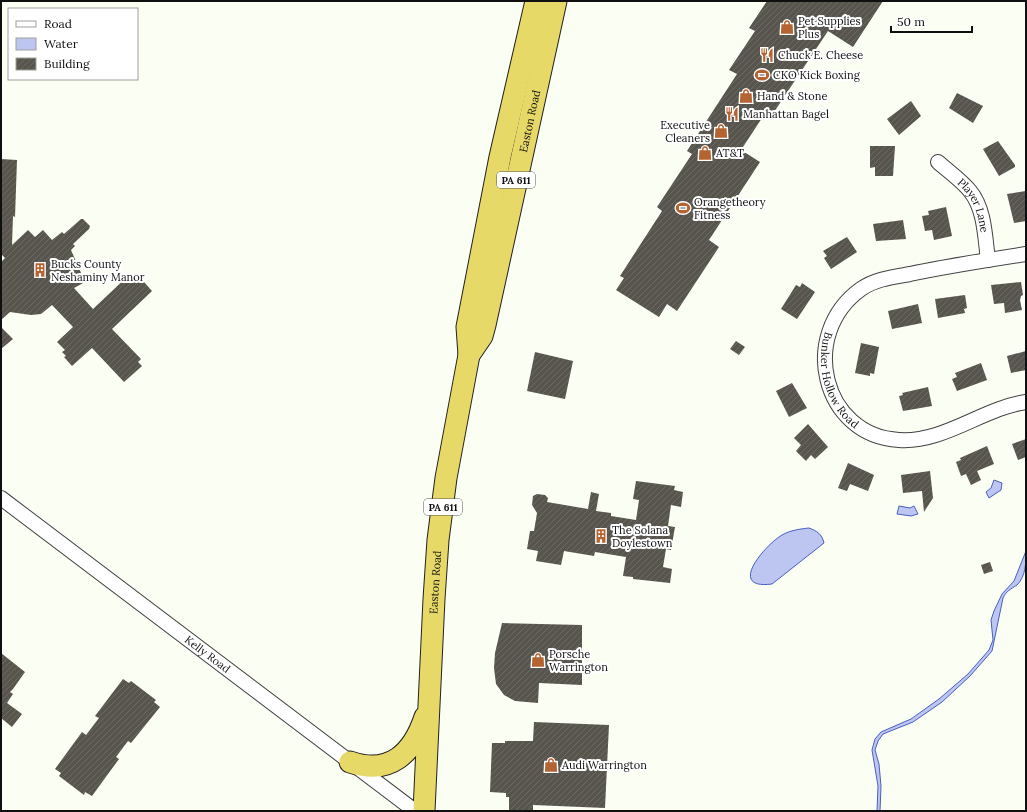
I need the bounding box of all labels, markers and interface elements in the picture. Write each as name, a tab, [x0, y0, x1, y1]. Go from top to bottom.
legend	[8, 8, 138, 80]
scale bar	[891, 8, 972, 34]
place label: Pet Supplies Plus	[798, 14, 861, 41]
text: 50 m	[897, 14, 925, 29]
text: Road	[44, 16, 72, 31]
shop icon: Pet Supplies Plus	[779, 19, 795, 35]
text: Water	[44, 36, 79, 51]
restaurant icon: Chuck E. Cheese	[759, 47, 775, 63]
place label: Chuck E. Cheese	[778, 48, 863, 62]
text: Building	[44, 56, 90, 71]
sports icon: CKO Kick Boxing	[754, 67, 770, 83]
place label: CKO Kick Boxing	[773, 68, 861, 82]
street label: Easton Road	[516, 88, 543, 154]
shop icon: Hand & Stone	[738, 88, 754, 104]
place label: Hand & Stone	[757, 89, 827, 103]
restaurant icon: Manhattan Bagel	[724, 106, 740, 122]
place label: Manhattan Bagel	[743, 107, 829, 121]
place label: Executive Cleaners	[660, 118, 710, 145]
shop icon: Executive Cleaners	[713, 123, 729, 139]
shop icon: AT&T	[697, 145, 713, 161]
place label: AT&T	[715, 146, 744, 160]
road number: PA 611	[497, 172, 535, 188]
street label: Player Lane	[955, 175, 992, 233]
place label: Orangetheory Fitness	[694, 195, 766, 222]
sports icon: Orangetheory Fitness	[675, 200, 691, 216]
place label: Bucks County Neshaminy Manor	[51, 257, 145, 284]
building icon: Bucks County Neshaminy Manor	[32, 262, 48, 278]
street label: Bunker Hollow Road	[818, 330, 862, 431]
road number: PA 611	[424, 499, 462, 515]
place label: The Solana Doylestown	[612, 523, 673, 550]
building icon: The Solana Doylestown	[593, 528, 609, 544]
street label: Easton Road	[426, 550, 444, 614]
street label: Kelly Road	[182, 632, 234, 676]
place label: Porsche Warrington	[549, 647, 608, 674]
shop icon: Porsche Warrington	[530, 652, 546, 668]
shop icon: Audi Warrington	[543, 757, 559, 773]
place label: Audi Warrington	[561, 758, 647, 772]

